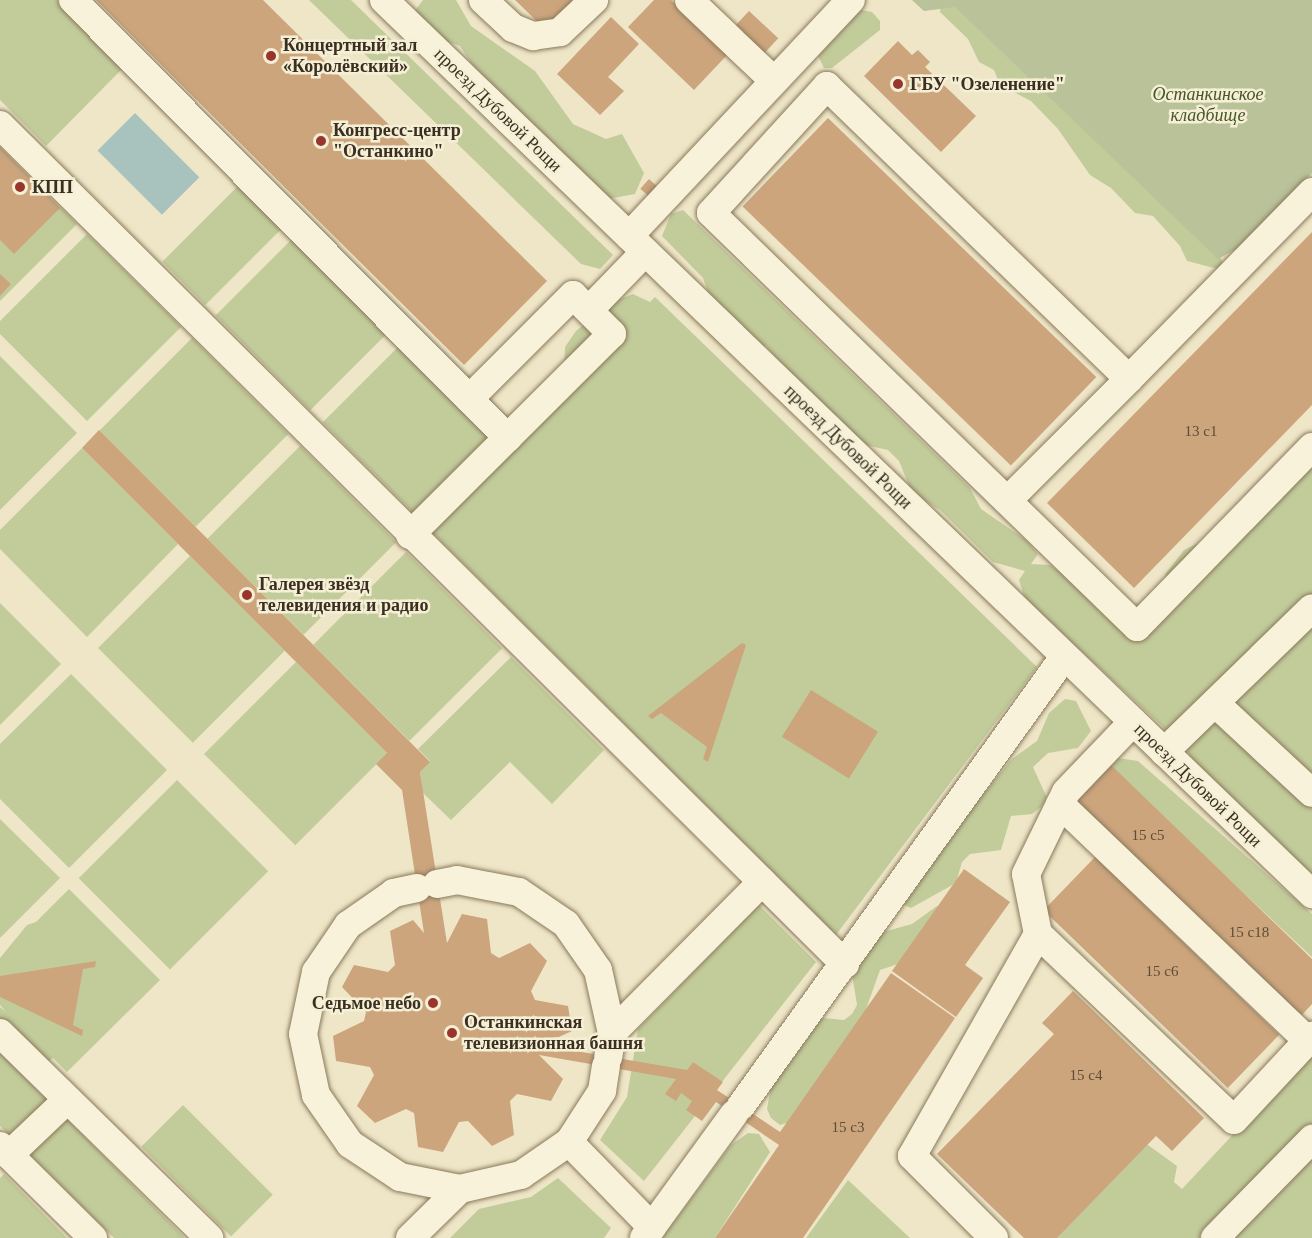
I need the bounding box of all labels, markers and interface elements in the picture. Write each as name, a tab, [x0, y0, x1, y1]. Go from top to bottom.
place label: Концертный зал «Королёвский»	[283, 35, 417, 78]
street label: проезд Дубовой Рощи	[430, 43, 566, 177]
marker: Концертный зал «Королёвский»	[264, 49, 278, 63]
place label: ГБУ "Озеленение"	[910, 73, 1065, 95]
marker: ГБУ "Озеленение"	[891, 77, 905, 91]
park label: Останкинское кладбище	[1152, 84, 1264, 127]
place label: Конгресс-центр "Останкино"	[333, 120, 461, 162]
marker: Конгресс-центр "Останкино"	[314, 134, 328, 148]
place label: КПП	[32, 176, 73, 198]
marker: КПП	[13, 180, 27, 194]
street label: проезд Дубовой Рощи	[780, 380, 916, 514]
house number: 13 с1	[1185, 423, 1217, 441]
place label: Галерея звёзд телевидения и радио	[259, 574, 428, 616]
marker: Галерея звёзд телевидения и радио	[240, 588, 254, 602]
street label: проезд Дубовой Рощи	[1130, 718, 1266, 852]
house number: 15 с5	[1132, 827, 1164, 845]
house number: 15 с18	[1229, 924, 1269, 942]
house number: 15 с6	[1146, 963, 1178, 981]
place label: Седьмое небо	[312, 992, 421, 1014]
marker: Седьмое небо	[426, 996, 440, 1010]
place label: Останкинская телевизионная башня	[464, 1012, 643, 1054]
marker: Останкинская телевизионная башня	[445, 1026, 459, 1040]
house number: 15 с4	[1070, 1067, 1102, 1085]
house number: 15 с3	[832, 1119, 864, 1137]

